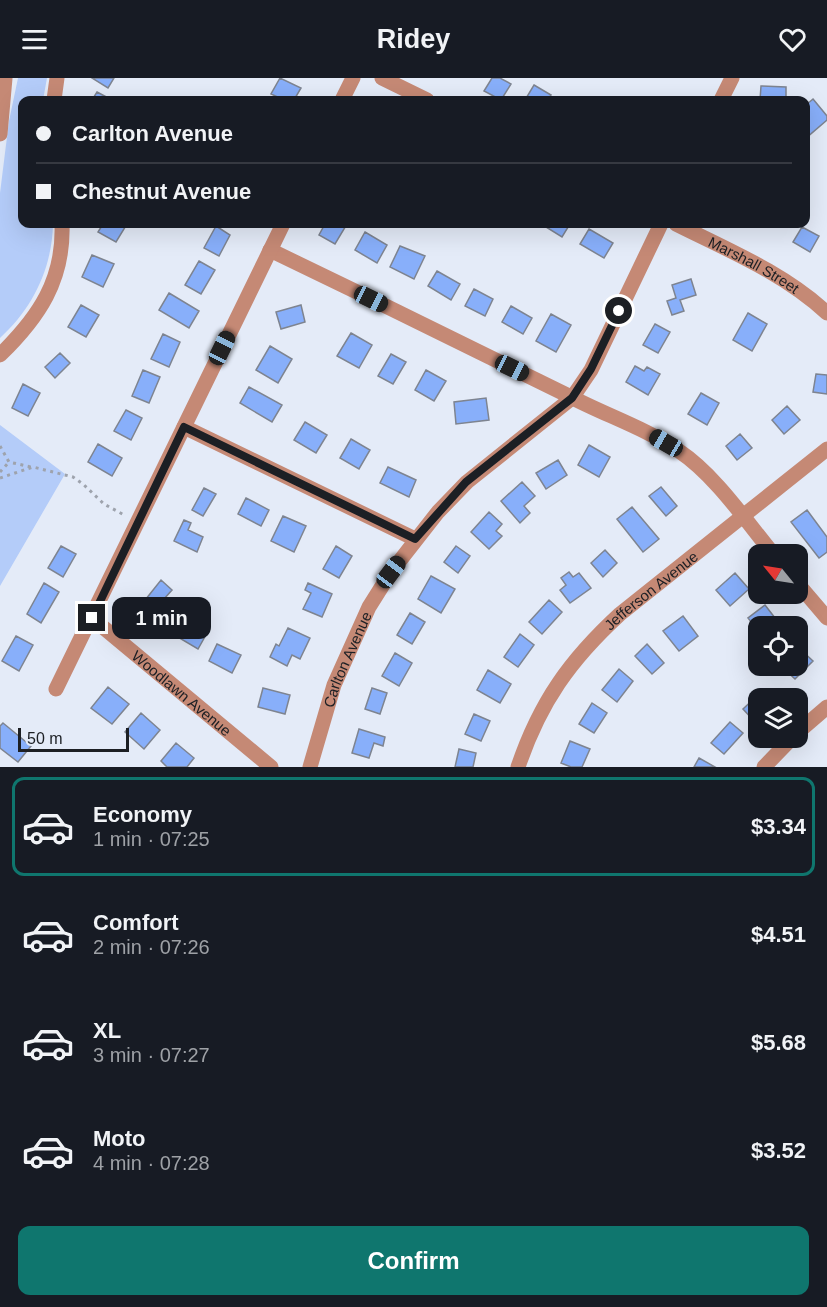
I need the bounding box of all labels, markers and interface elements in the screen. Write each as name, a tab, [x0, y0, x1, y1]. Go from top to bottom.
icon: menu	[18, 23, 51, 56]
icon: heart	[776, 23, 809, 56]
text: Ridey	[377, 24, 450, 54]
text: Carlton Avenue	[72, 121, 233, 146]
text: Chestnut Avenue	[72, 179, 251, 204]
street label: Marshall Street	[706, 233, 803, 297]
car	[351, 283, 391, 315]
route start	[605, 297, 632, 324]
car	[206, 328, 238, 368]
car	[492, 352, 532, 384]
car	[646, 426, 686, 460]
north arrow	[748, 544, 808, 604]
map controls	[748, 544, 808, 748]
street label: Jefferson Avenue	[600, 547, 701, 633]
car	[373, 552, 409, 592]
callout: 1 min	[113, 597, 212, 639]
route end	[78, 604, 105, 631]
text: 1 min	[135, 607, 188, 629]
street label: Carlton Avenue	[319, 609, 374, 709]
button: locate	[748, 616, 808, 676]
street label: Woodlawn Avenue	[129, 647, 235, 739]
button: layers	[748, 688, 808, 748]
scale bar	[18, 725, 129, 752]
text: 50 m	[27, 730, 63, 747]
icon: car	[21, 800, 75, 854]
text: Economy	[93, 802, 192, 827]
text: $3.34	[751, 814, 806, 839]
text: 1 min · 07:25	[93, 828, 210, 850]
icon: car	[21, 908, 75, 962]
text: Comfort	[93, 910, 179, 935]
text: $4.51	[751, 922, 806, 947]
text: 2 min · 07:26	[93, 936, 210, 958]
icon: car	[21, 1016, 75, 1070]
text: XL	[93, 1018, 121, 1043]
text: $5.68	[751, 1030, 806, 1055]
text: 3 min · 07:27	[93, 1044, 210, 1066]
icon: car	[21, 1124, 75, 1178]
text: Moto	[93, 1126, 146, 1151]
text: $3.52	[751, 1138, 806, 1163]
text: 4 min · 07:28	[93, 1152, 210, 1174]
button: Confirm	[18, 1226, 809, 1295]

